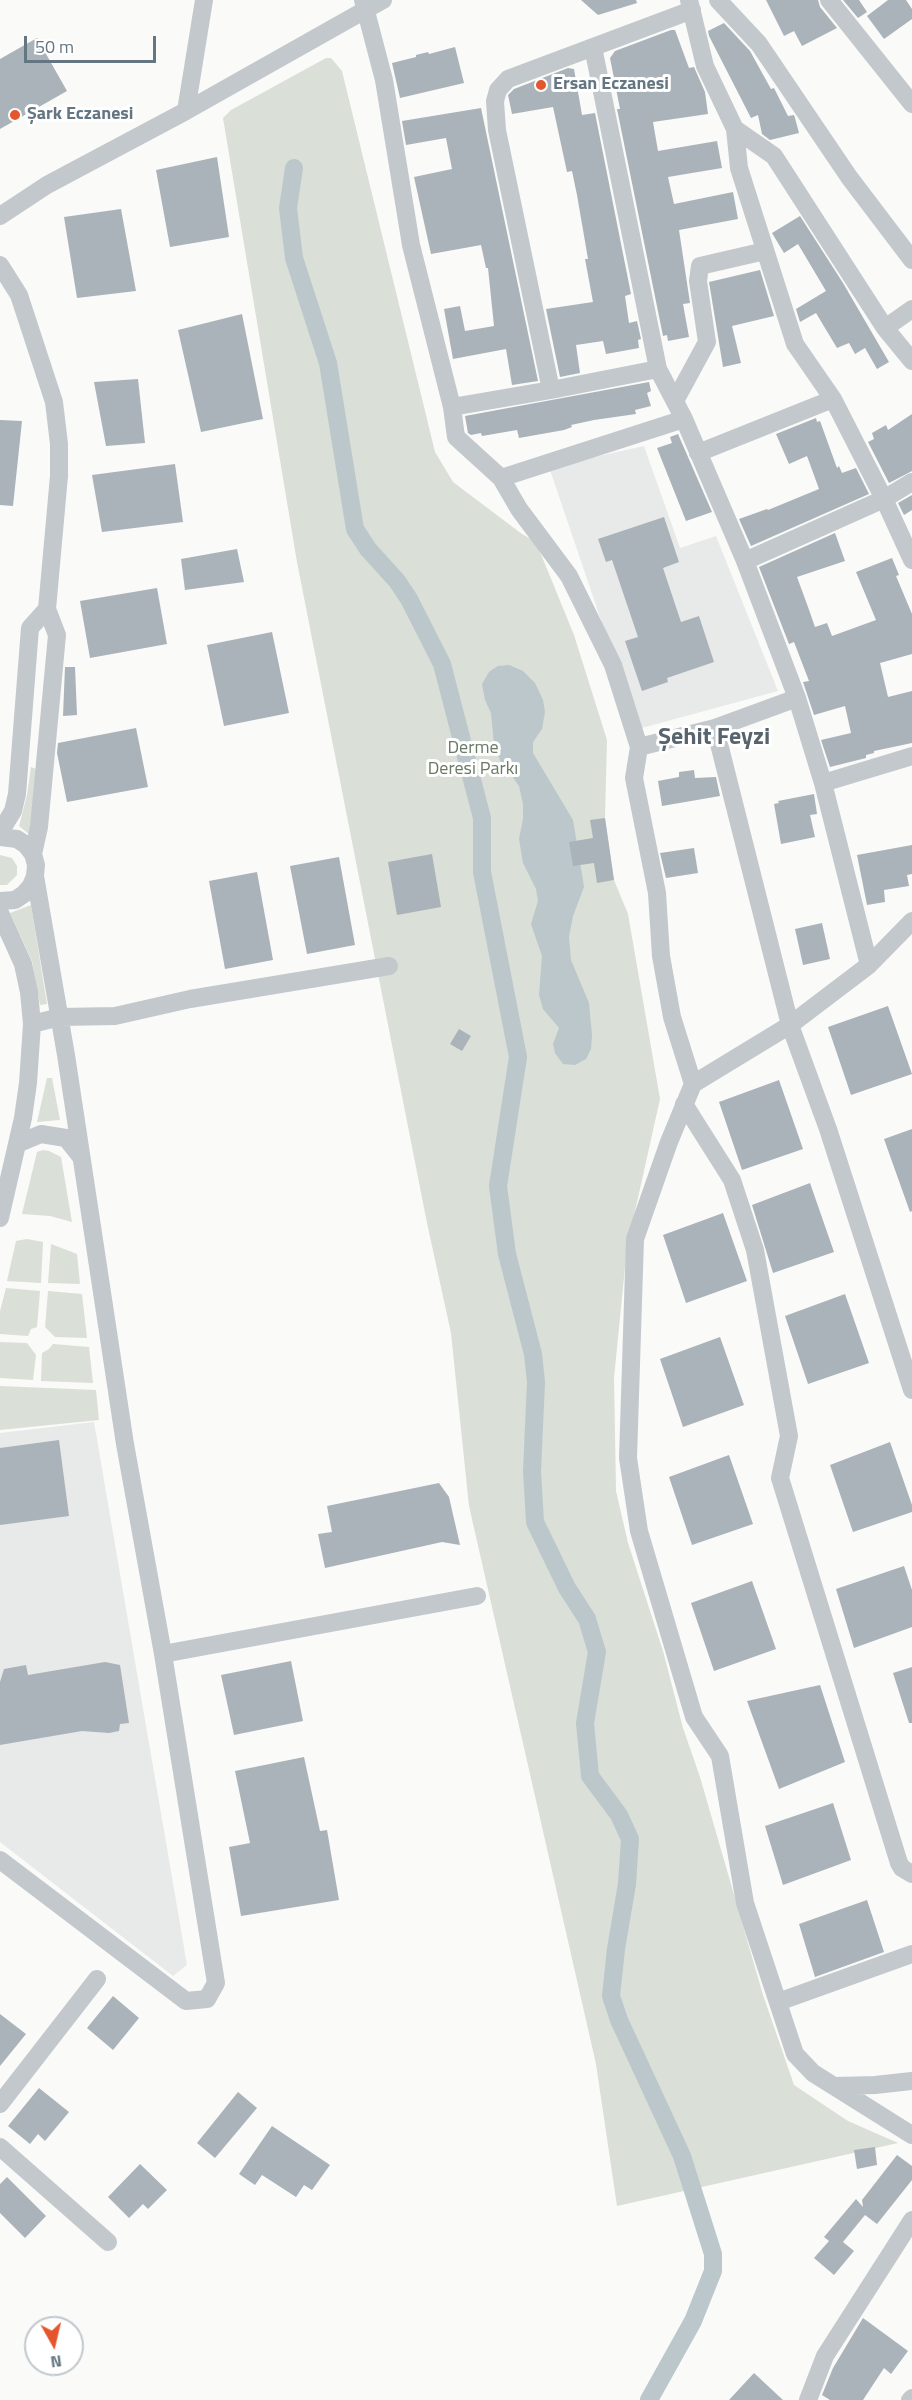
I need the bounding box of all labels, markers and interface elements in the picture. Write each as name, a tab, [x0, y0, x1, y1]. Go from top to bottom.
scale bar	[27, 24, 159, 62]
text: 50 m	[35, 33, 74, 60]
place label: Ersan Eczanesi	[553, 74, 669, 96]
marker: Ersan Eczanesi	[534, 78, 548, 92]
place label: Şark Eczanesi	[27, 104, 133, 126]
marker: Şark Eczanesi	[8, 108, 22, 122]
district label: Şehit Feyzi	[658, 724, 770, 752]
park label: Derme Deresi Parkı	[428, 738, 518, 780]
north arrow	[24, 2316, 84, 2376]
text: N	[49, 2349, 63, 2374]

